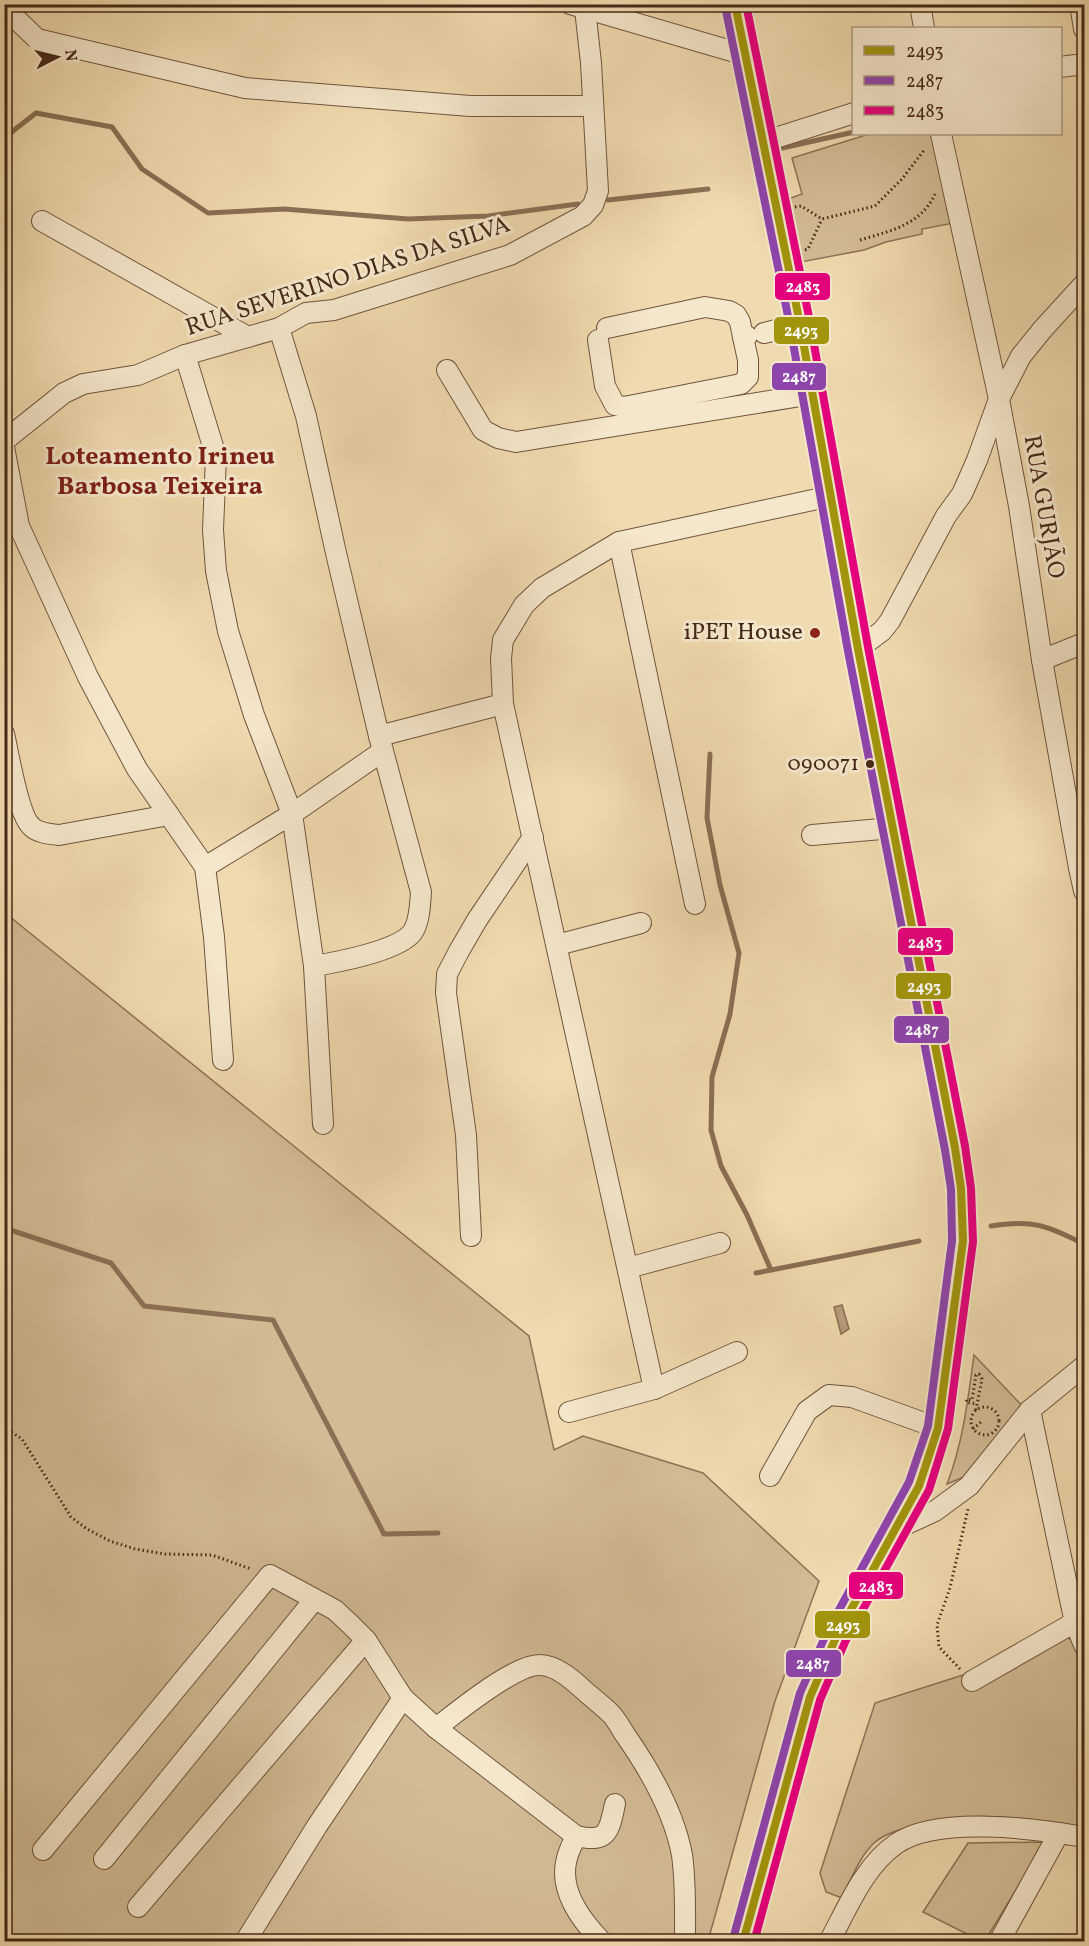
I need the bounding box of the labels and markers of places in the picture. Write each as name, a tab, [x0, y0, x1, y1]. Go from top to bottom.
place label: iPET House	[684, 616, 803, 650]
marker: iPET House	[808, 626, 822, 640]
place label: 090071	[788, 749, 859, 780]
marker: 090071	[864, 758, 876, 770]

